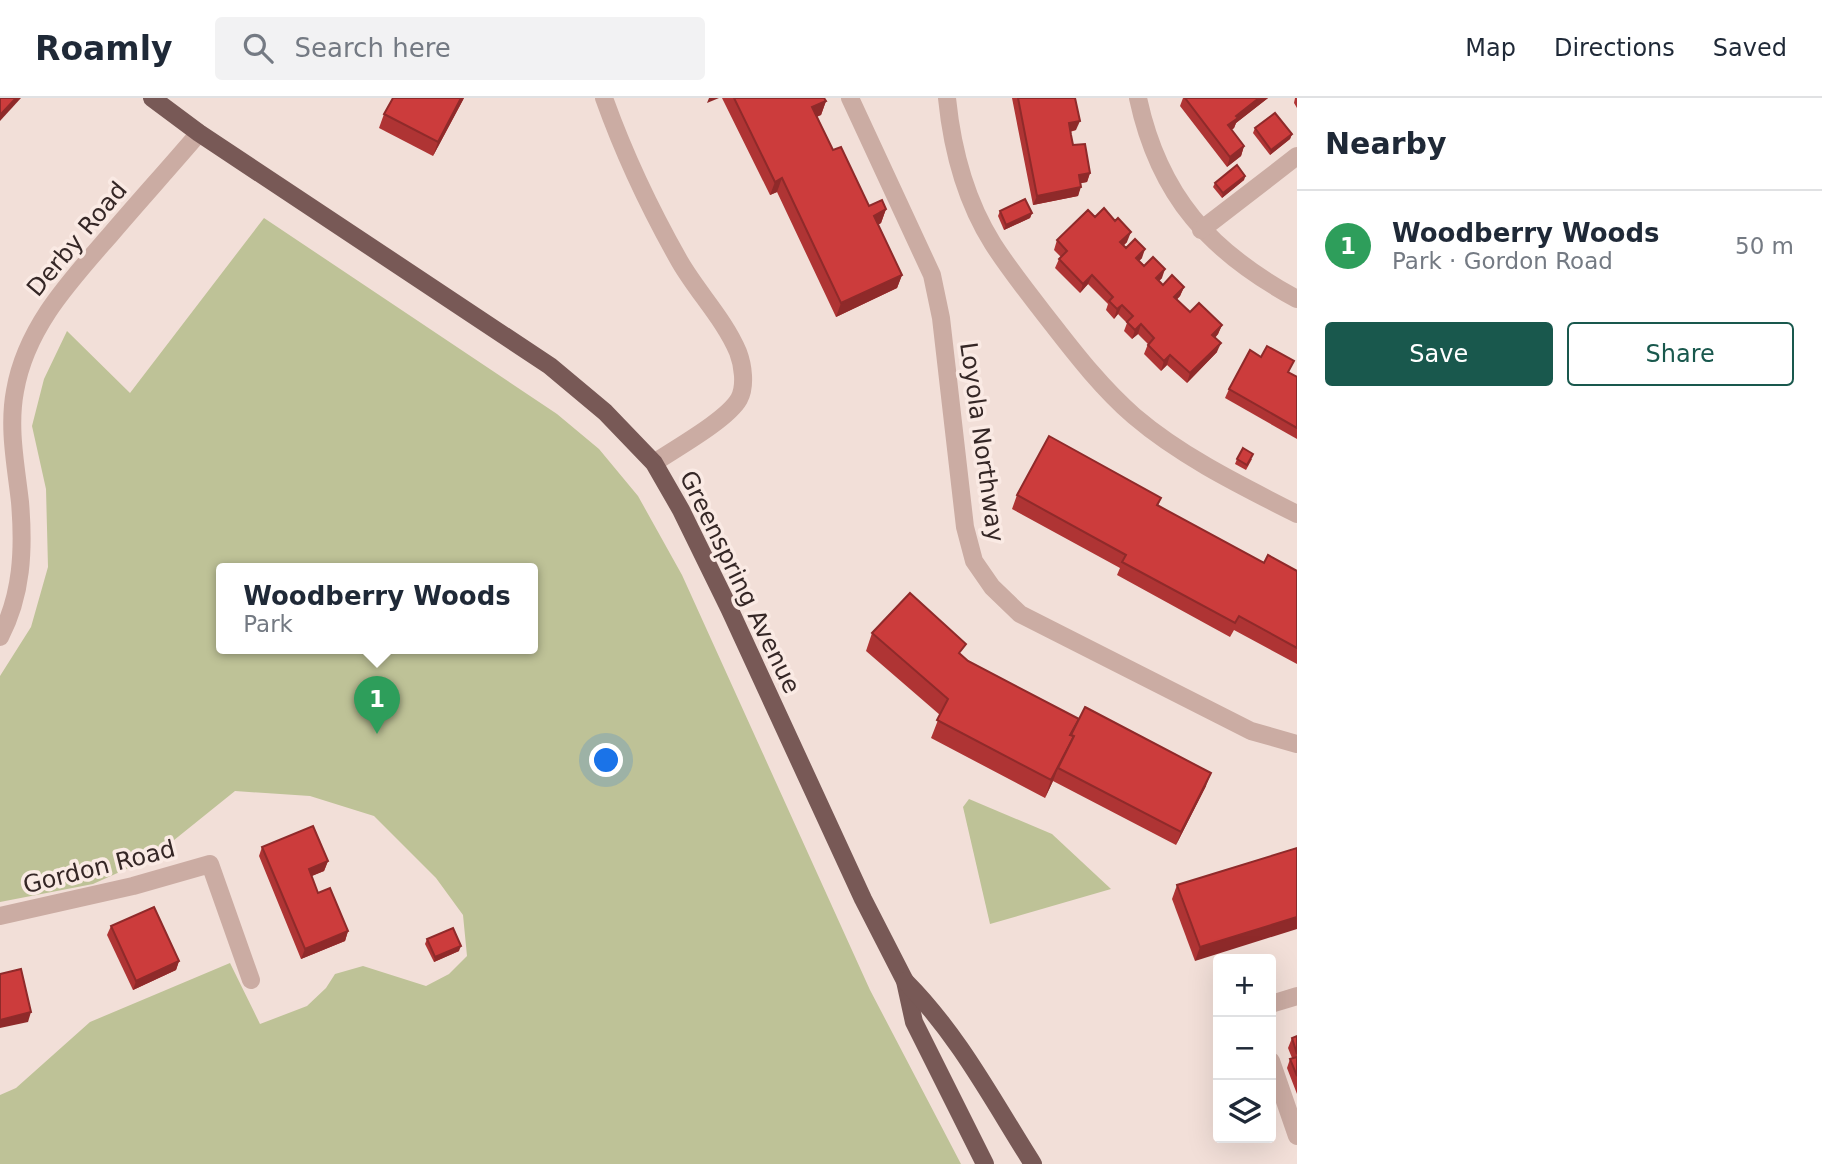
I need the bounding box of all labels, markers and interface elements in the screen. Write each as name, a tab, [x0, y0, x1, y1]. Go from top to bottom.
search box	[215, 17, 705, 80]
text: Roamly	[35, 29, 173, 68]
icon: search	[239, 29, 277, 67]
text: Search here	[295, 33, 451, 63]
text: Map	[1465, 34, 1516, 62]
text: Directions	[1554, 34, 1675, 62]
text: Saved	[1713, 34, 1787, 62]
text: Nearby	[1325, 126, 1447, 161]
street label: Derby Road	[21, 176, 133, 302]
text: Woodberry Woods	[1392, 218, 1660, 248]
text: 1	[1340, 233, 1356, 259]
text: 50 m	[1735, 233, 1794, 259]
text: Park · Gordon Road	[1392, 248, 1613, 274]
button: Save	[1325, 322, 1553, 386]
button: Share	[1567, 322, 1794, 386]
street label: Loyola Northway	[954, 340, 1010, 544]
street label: Greenspring Avenue	[674, 466, 806, 698]
popup	[216, 563, 538, 654]
text: Woodberry Woods	[243, 581, 511, 611]
text: Park	[243, 611, 293, 637]
pin: 1	[354, 676, 400, 734]
your location	[589, 743, 623, 777]
street label: Gordon Road	[20, 835, 178, 899]
map controls	[1213, 954, 1276, 1143]
button: +	[1213, 954, 1276, 1017]
button: −	[1213, 1017, 1276, 1080]
button: layers	[1213, 1080, 1276, 1143]

